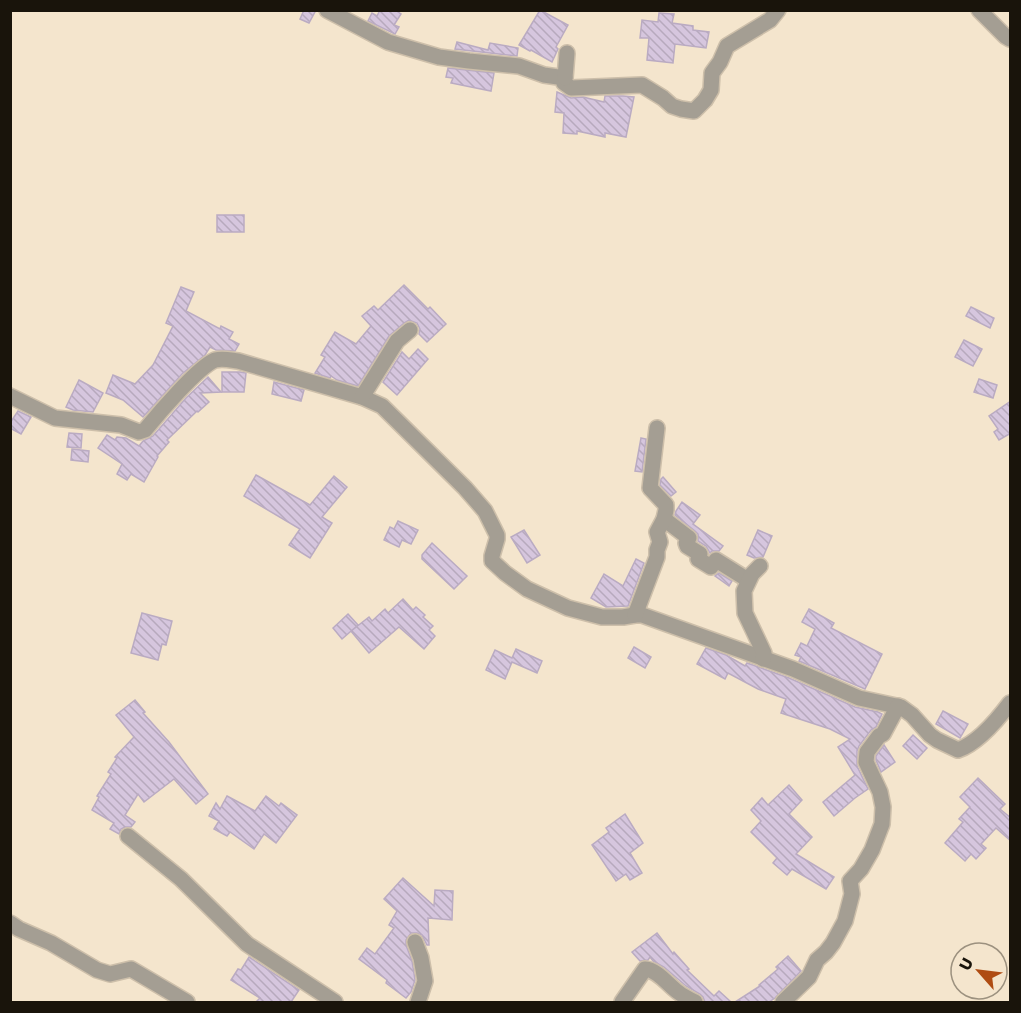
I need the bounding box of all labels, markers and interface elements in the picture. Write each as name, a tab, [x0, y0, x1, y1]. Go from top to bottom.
north arrow	[949, 941, 1009, 1001]
text: U	[953, 954, 979, 975]

